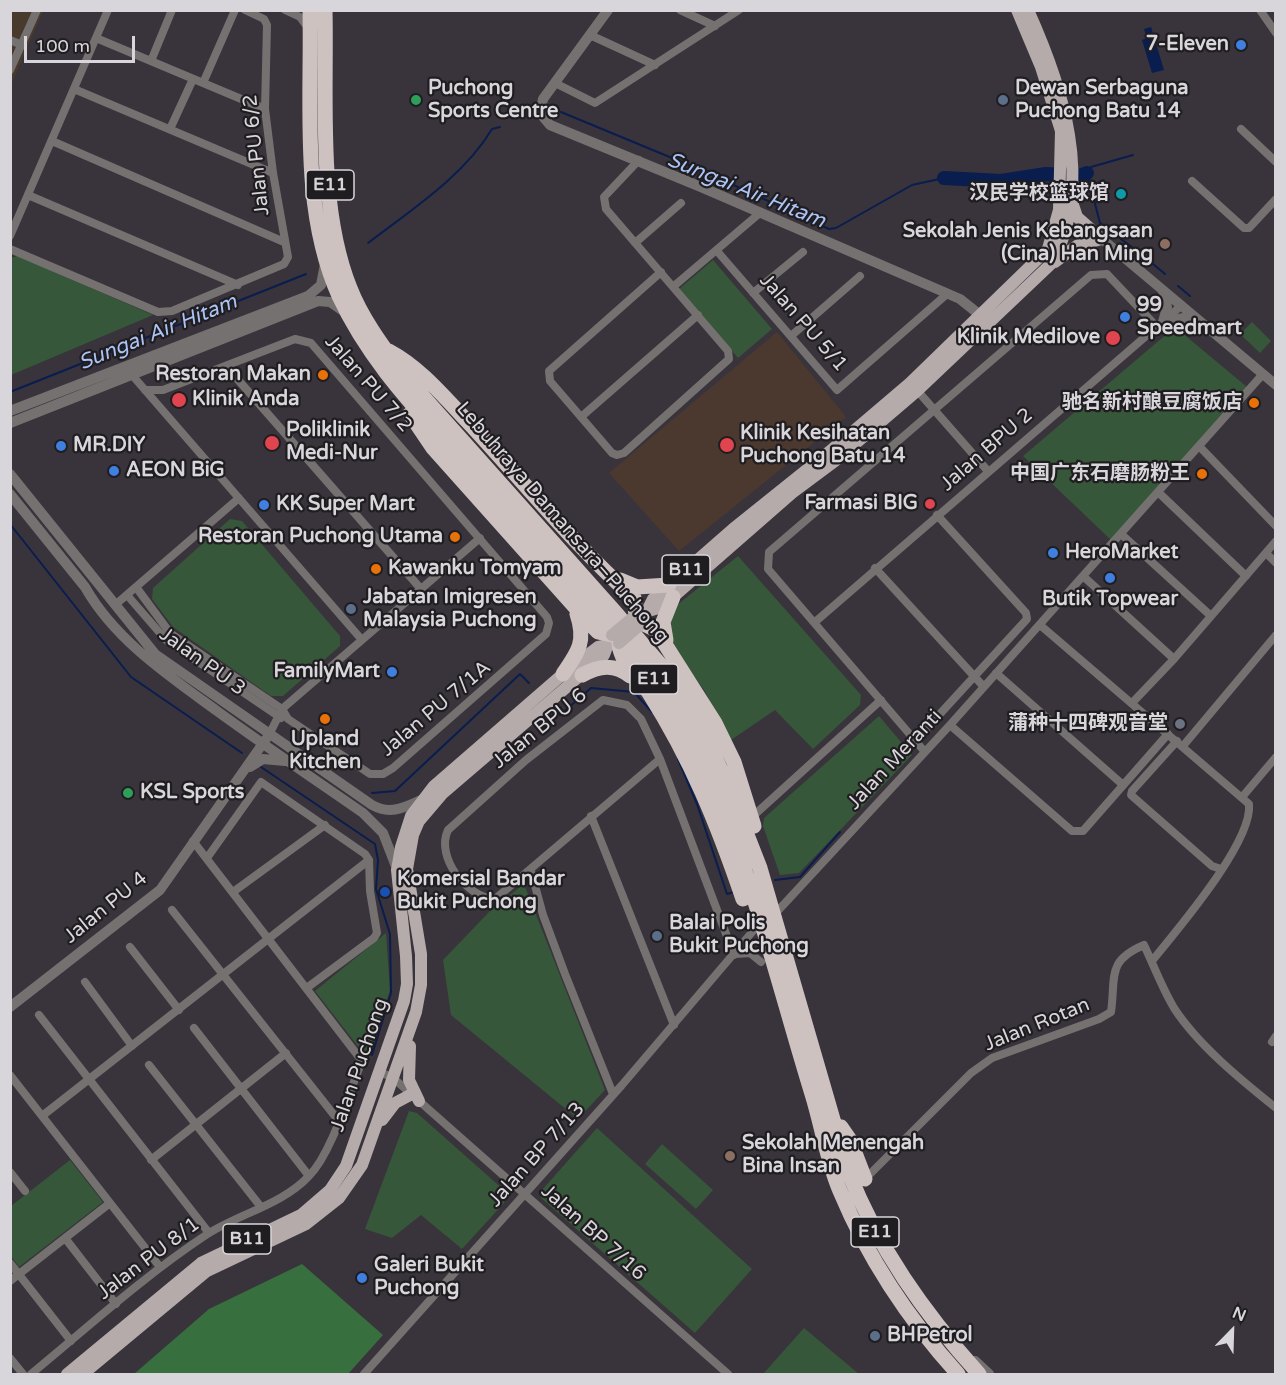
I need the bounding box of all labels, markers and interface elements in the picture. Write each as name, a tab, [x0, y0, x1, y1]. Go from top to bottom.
scale bar	[27, 24, 138, 62]
place label: 7-Eleven	[1146, 33, 1229, 57]
text: 100 m	[35, 35, 90, 57]
marker: 7-Eleven	[1234, 38, 1248, 52]
place label: Puchong Sports Centre	[428, 77, 558, 124]
place label: Dewan Serbaguna Puchong Batu 14	[1015, 77, 1189, 124]
street label: Jalan PU 6/2	[239, 93, 275, 217]
marker: Puchong Sports Centre	[409, 93, 423, 107]
marker: Dewan Serbaguna Puchong Batu 14	[996, 93, 1010, 107]
water label: Sungai Air Hitam	[663, 148, 829, 234]
road number: E11	[306, 170, 354, 200]
place label: 汉民学校篮球馆	[969, 182, 1109, 206]
marker: 汉民学校篮球馆	[1114, 187, 1128, 201]
place label: Sekolah Jenis Kebangsaan (Cina) Han Ming	[903, 220, 1153, 267]
marker: Sekolah Jenis Kebangsaan (Cina) Han Ming	[1158, 237, 1172, 251]
street label: Jalan PU 5/1	[754, 269, 852, 377]
water label: Sungai Air Hitam	[75, 290, 241, 376]
place label: 99 Speedmart	[1137, 294, 1242, 341]
marker: 99 Speedmart	[1118, 310, 1132, 324]
place label: Klinik Medilove	[957, 326, 1100, 350]
marker: Klinik Medilove	[1104, 329, 1122, 347]
street label: Jalan PU 7/2	[319, 330, 417, 438]
place label: Restoran Makan	[155, 363, 311, 387]
marker: Restoran Makan	[316, 368, 330, 382]
place label: Klinik Anda	[192, 388, 299, 412]
marker: Klinik Anda	[170, 391, 188, 409]
place label: 驰名新村酿豆腐饭店	[1062, 391, 1242, 415]
marker: 驰名新村酿豆腐饭店	[1247, 396, 1261, 410]
street label: Lebuhraya Damansara–Puchong	[451, 397, 673, 649]
street label: Jalan BPU 2	[936, 403, 1038, 497]
place label: Poliklinik Medi-Nur	[286, 419, 378, 466]
place label: Klinik Kesihatan Puchong Batu 14	[740, 422, 905, 469]
place label: MR.DIY	[73, 434, 145, 458]
marker: Poliklinik Medi-Nur	[263, 434, 281, 452]
marker: Klinik Kesihatan Puchong Batu 14	[718, 436, 736, 454]
marker: MR.DIY	[54, 439, 68, 453]
place label: AEON BiG	[126, 459, 225, 483]
place label: 中国广东石磨肠粉王	[1010, 462, 1190, 486]
marker: AEON BiG	[107, 464, 121, 478]
marker: 中国广东石磨肠粉王	[1195, 467, 1209, 481]
place label: Farmasi BIG	[804, 492, 918, 516]
place label: KK Super Mart	[276, 493, 415, 517]
marker: Farmasi BIG	[923, 497, 937, 511]
marker: KK Super Mart	[257, 498, 271, 512]
place label: Restoran Puchong Utama	[198, 525, 443, 549]
marker: Restoran Puchong Utama	[448, 530, 462, 544]
place label: HeroMarket	[1065, 541, 1178, 565]
marker: HeroMarket	[1046, 546, 1060, 560]
road number: B11	[662, 555, 710, 585]
place label: Kawanku Tomyam	[388, 557, 561, 581]
marker: Kawanku Tomyam	[369, 562, 383, 576]
marker: Butik Topwear	[1103, 571, 1117, 585]
place label: Jabatan Imigresen Malaysia Puchong	[363, 586, 537, 633]
place label: Butik Topwear	[1042, 588, 1178, 612]
marker: Jabatan Imigresen Malaysia Puchong	[344, 602, 358, 616]
street label: Jalan PU 3	[154, 623, 250, 701]
street label: Jalan PU 7/1A	[376, 656, 496, 762]
place label: FamilyMart	[273, 660, 380, 684]
road number: E11	[630, 664, 678, 694]
marker: FamilyMart	[385, 665, 399, 679]
street label: Jalan BPU 6	[488, 684, 592, 774]
street label: Jalan Meranti	[843, 705, 947, 815]
marker: Upland Kitchen	[318, 712, 332, 726]
place label: 蒲种十四碑观音堂	[1008, 712, 1168, 736]
marker: 蒲种十四碑观音堂	[1173, 717, 1187, 731]
place label: Upland Kitchen	[289, 728, 361, 775]
place label: KSL Sports	[140, 781, 244, 805]
marker: KSL Sports	[121, 786, 135, 800]
street label: Jalan PU 4	[59, 867, 153, 949]
place label: Komersial Bandar Bukit Puchong	[397, 868, 565, 915]
marker: Komersial Bandar Bukit Puchong	[378, 885, 392, 899]
place label: Balai Polis Bukit Puchong	[669, 912, 809, 959]
marker: Balai Polis Bukit Puchong	[650, 929, 664, 943]
street label: Jalan Rotan	[981, 993, 1093, 1057]
street label: Jalan Puchong	[326, 995, 394, 1135]
street label: Jalan BP 7/13	[484, 1098, 590, 1212]
place label: Sekolah Menengah Bina Insan	[742, 1132, 924, 1179]
marker: Sekolah Menengah Bina Insan	[723, 1149, 737, 1163]
street label: Jalan BP 7/16	[536, 1180, 650, 1286]
street label: Jalan PU 8/1	[93, 1213, 205, 1305]
road number: E11	[851, 1217, 899, 1247]
road number: B11	[223, 1224, 271, 1254]
place label: Galeri Bukit Puchong	[374, 1254, 484, 1301]
marker: Galeri Bukit Puchong	[355, 1271, 369, 1285]
north arrow	[1202, 1301, 1262, 1361]
text: N	[1229, 1303, 1249, 1326]
place label: BHPetrol	[887, 1324, 973, 1348]
marker: BHPetrol	[868, 1329, 882, 1343]

